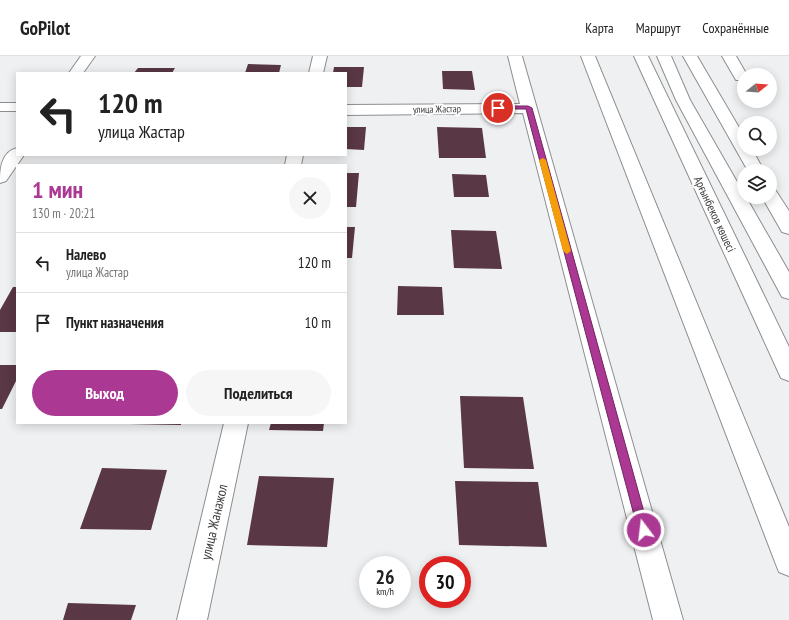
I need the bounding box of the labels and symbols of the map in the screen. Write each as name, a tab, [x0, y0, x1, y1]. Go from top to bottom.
north arrow	[737, 68, 777, 108]
pin	[481, 91, 515, 125]
street label: улица Жастар	[413, 102, 461, 116]
street label: Арғынбеков көшесі	[691, 174, 739, 254]
street label: улица Жанажол	[197, 482, 231, 562]
position arrow	[623, 509, 665, 551]
speed limit sign: 30	[419, 556, 471, 608]

